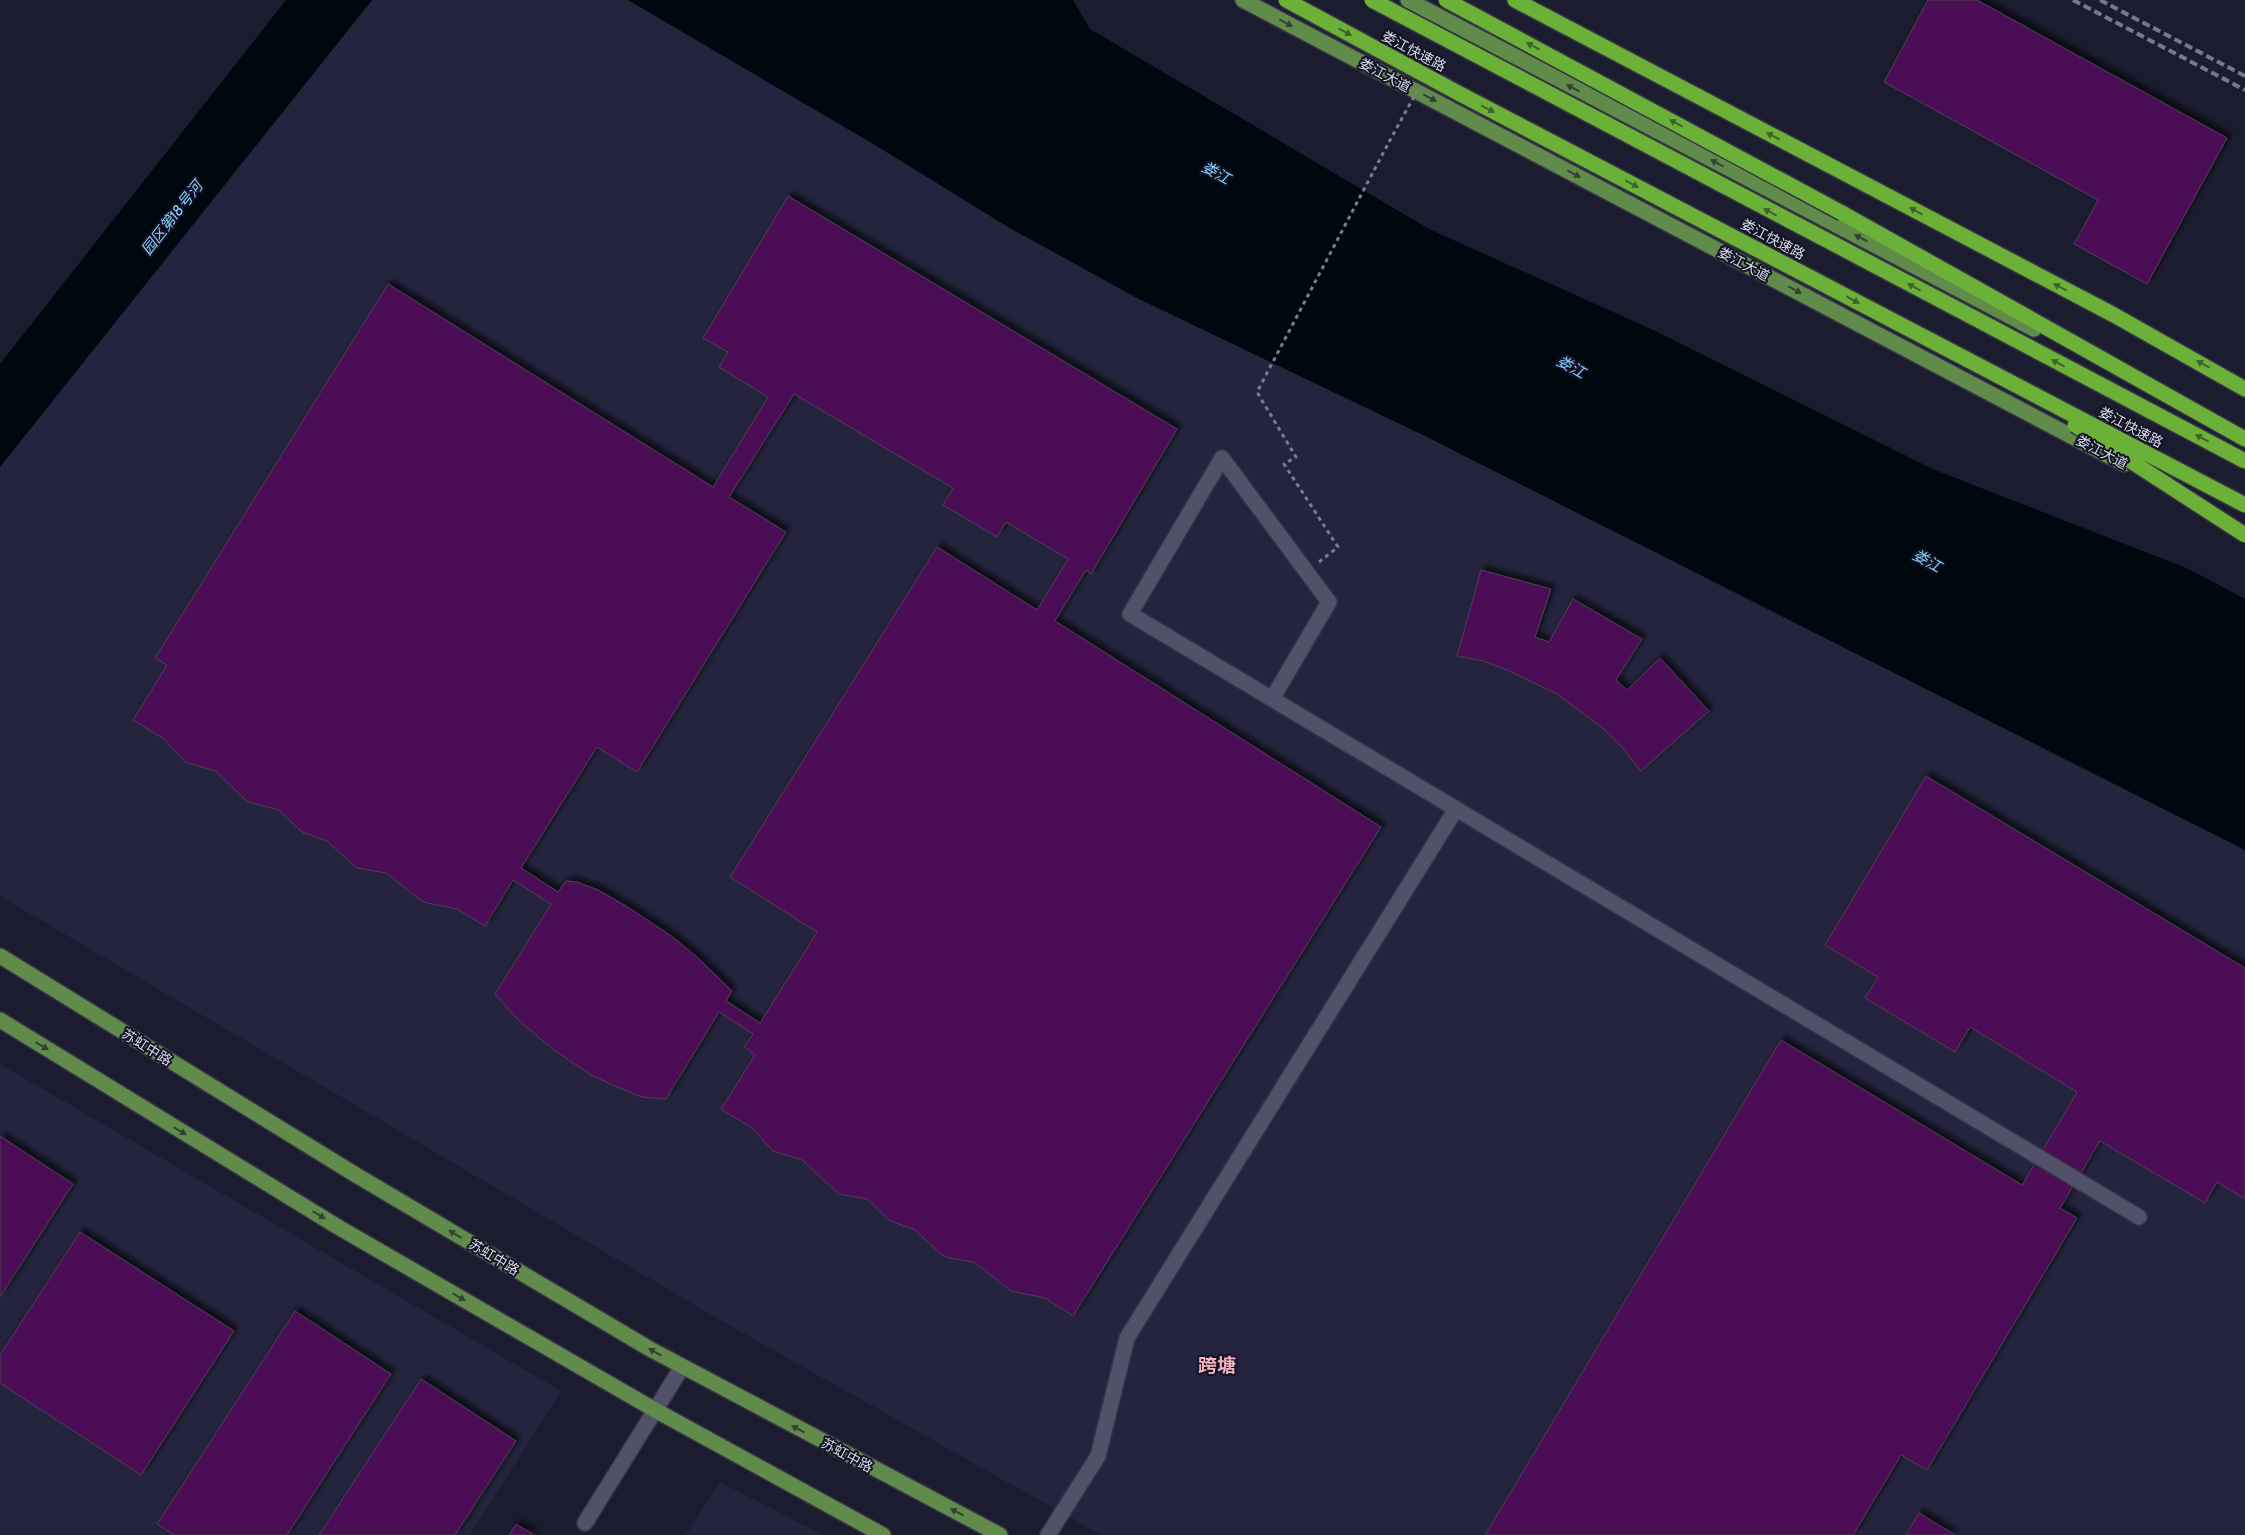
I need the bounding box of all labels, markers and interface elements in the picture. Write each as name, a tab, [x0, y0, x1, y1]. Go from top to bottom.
one-way arrow	[1279, 19, 1293, 27]
one-way arrow	[1338, 27, 1351, 36]
street label: 娄江快速路	[1379, 27, 1449, 75]
one-way arrow	[1526, 41, 1540, 50]
street label: 娄江大道	[1356, 54, 1414, 96]
one-way arrow	[1566, 84, 1580, 92]
one-way arrow	[1422, 94, 1437, 102]
one-way arrow	[1480, 105, 1495, 113]
one-way arrow	[1669, 119, 1683, 127]
one-way arrow	[1765, 132, 1780, 140]
water label: 娄江	[1199, 158, 1235, 189]
one-way arrow	[1710, 159, 1724, 167]
one-way arrow	[1566, 170, 1581, 178]
water label: 园区第18号河	[138, 175, 208, 258]
one-way arrow	[1624, 180, 1639, 188]
one-way arrow	[1909, 207, 1924, 215]
one-way arrow	[1763, 208, 1778, 216]
street label: 娄江快速路	[1738, 215, 1808, 263]
one-way arrow	[1854, 234, 1868, 242]
street label: 娄江大道	[1715, 243, 1773, 285]
one-way arrow	[1907, 283, 1921, 292]
one-way arrow	[2053, 283, 2068, 291]
one-way arrow	[1788, 286, 1802, 294]
one-way arrow	[1846, 296, 1860, 304]
water label: 娄江	[1554, 352, 1590, 383]
one-way arrow	[2051, 359, 2065, 367]
one-way arrow	[2196, 360, 2210, 369]
street label: 娄江快速路	[2096, 403, 2166, 451]
street label: 娄江大道	[2073, 431, 2131, 473]
one-way arrow	[2195, 434, 2209, 443]
water label: 娄江	[1910, 546, 1946, 577]
street label: 苏虹中路	[118, 1025, 176, 1069]
one-way arrow	[35, 1041, 48, 1050]
one-way arrow	[174, 1126, 187, 1135]
one-way arrow	[312, 1211, 325, 1220]
one-way arrow	[448, 1229, 461, 1238]
street label: 苏虹中路	[465, 1235, 523, 1279]
one-way arrow	[452, 1293, 467, 1301]
one-way arrow	[647, 1348, 662, 1356]
district label: 跨塘	[1198, 1354, 1236, 1377]
one-way arrow	[791, 1425, 805, 1433]
street label: 苏虹中路	[818, 1434, 876, 1476]
one-way arrow	[950, 1508, 965, 1516]

